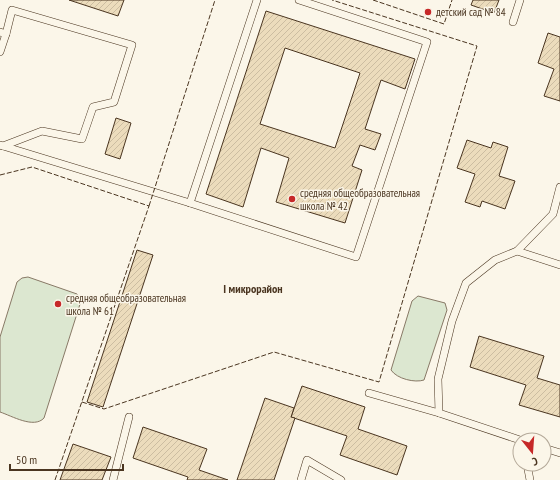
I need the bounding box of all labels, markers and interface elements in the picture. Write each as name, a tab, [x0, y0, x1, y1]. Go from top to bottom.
place label: детский сад № 84	[436, 5, 506, 19]
marker: детский сад № 84	[423, 7, 433, 17]
place label: средняя общеобразовательная школа № 42	[300, 186, 420, 213]
marker: средняя общеобразовательная школа № 42	[287, 194, 297, 204]
district label: I микрорайон	[223, 281, 283, 296]
place label: средняя общеобразовательная школа № 61	[66, 291, 186, 318]
marker: средняя общеобразовательная школа № 61	[53, 299, 63, 309]
north arrow	[512, 432, 552, 472]
scale bar	[10, 446, 123, 472]
text: 50 m	[16, 452, 37, 467]
text: С	[530, 454, 539, 469]

